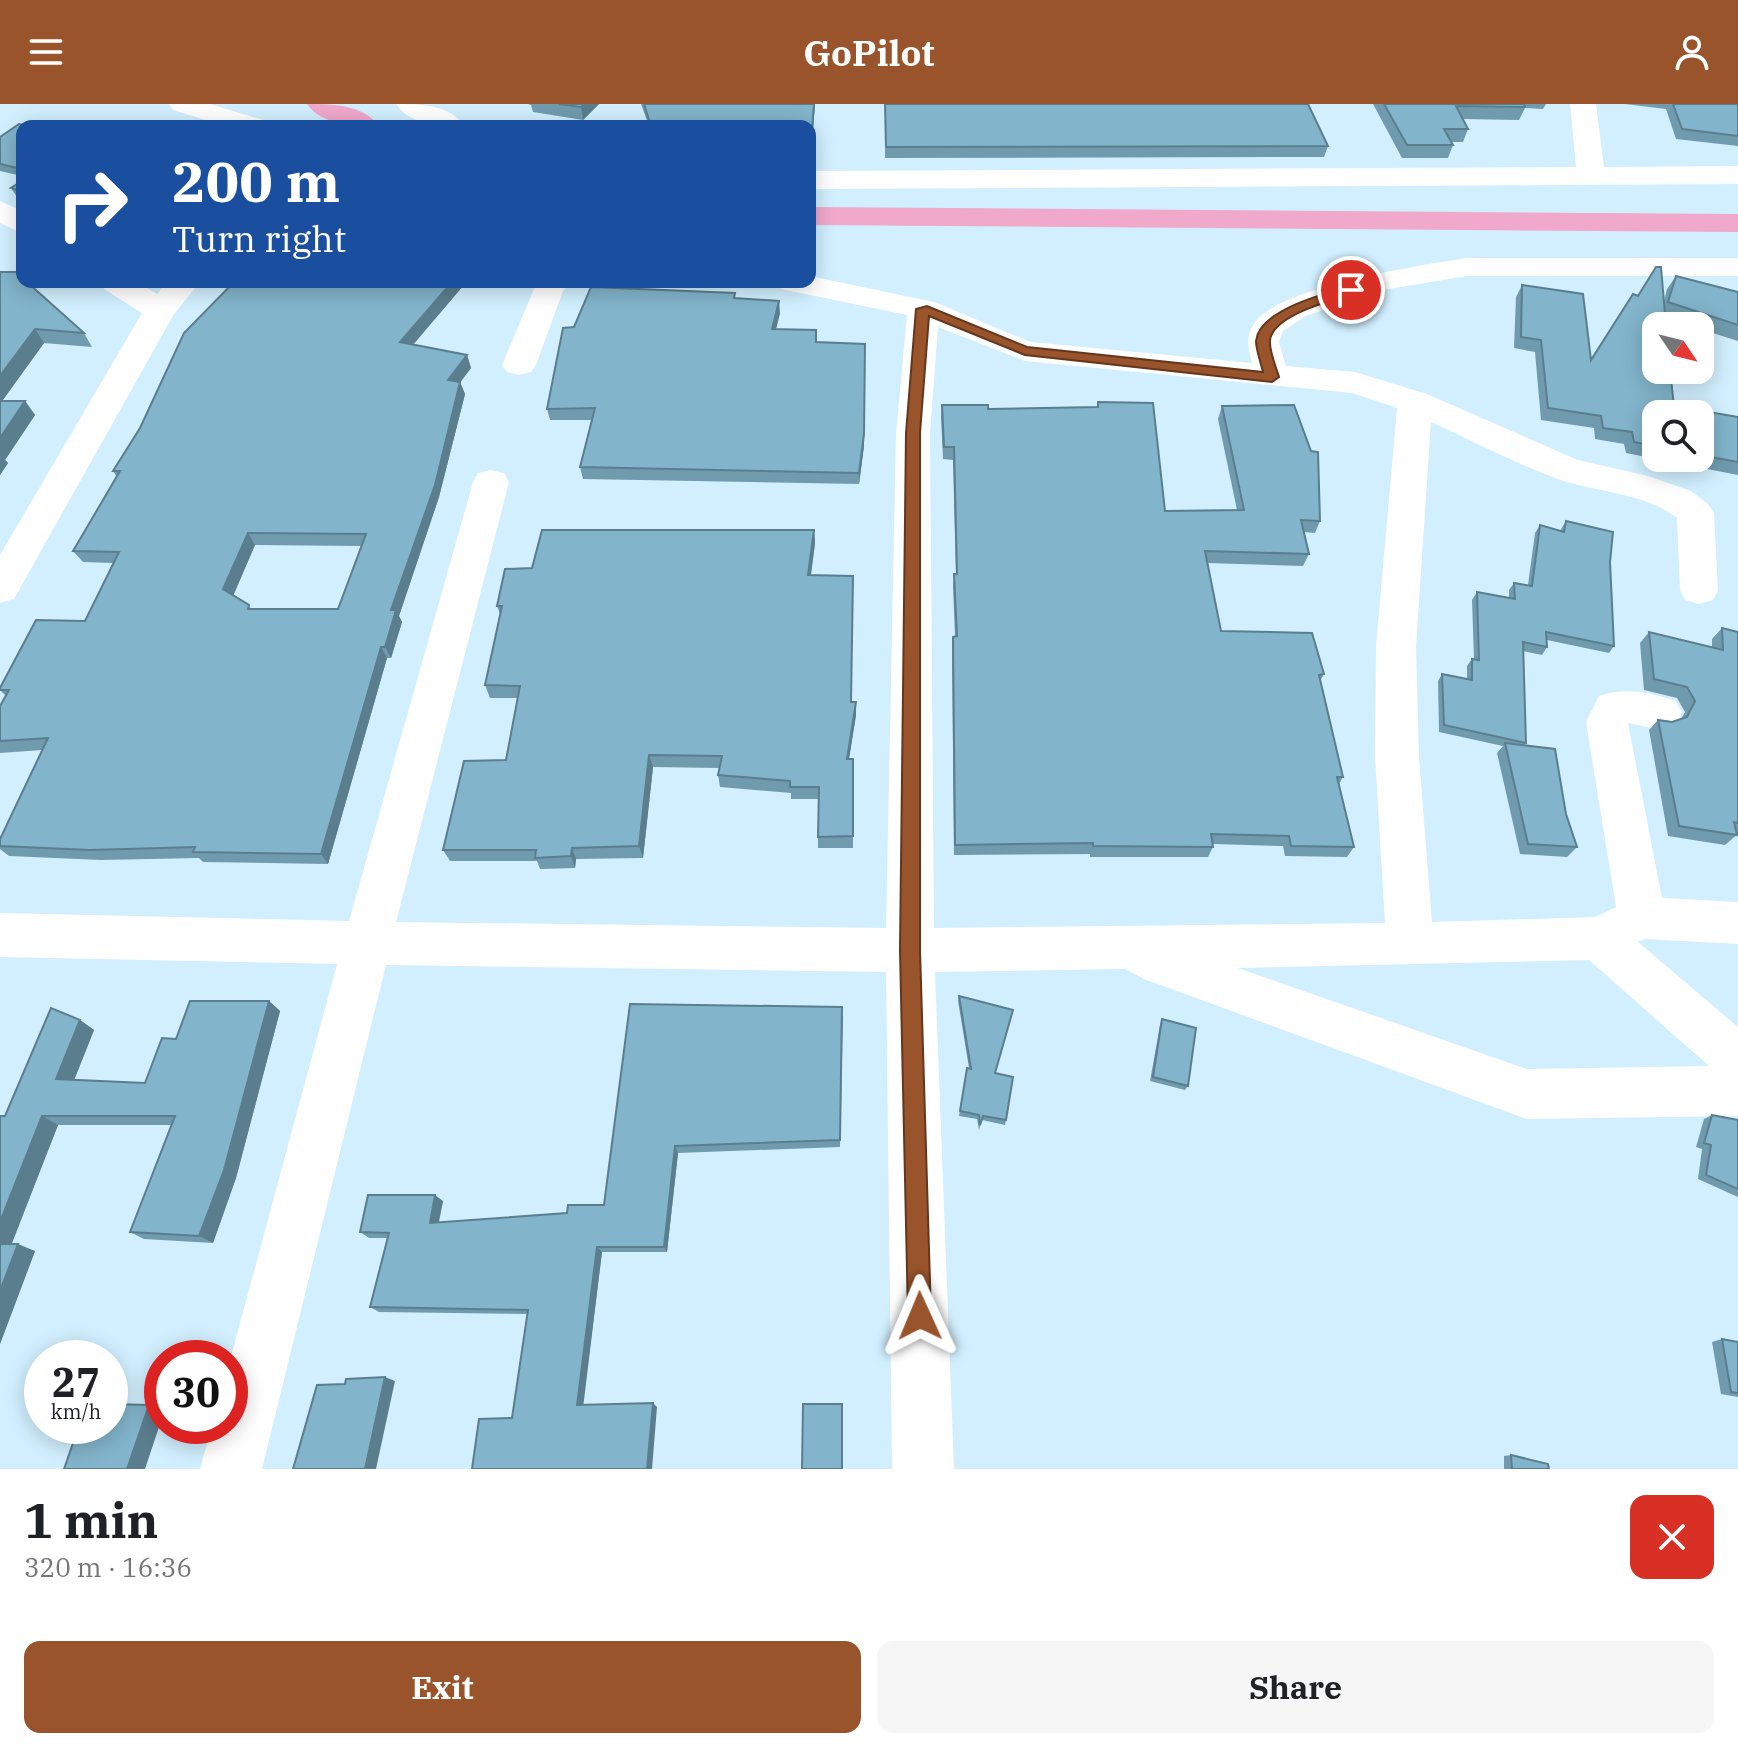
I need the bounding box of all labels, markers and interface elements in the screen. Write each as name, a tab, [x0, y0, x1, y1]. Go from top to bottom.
text: GoPilot	[803, 29, 935, 76]
icon: menu	[24, 30, 68, 74]
icon: person	[1670, 30, 1714, 74]
text: 200 m	[172, 145, 340, 217]
icon: right	[40, 152, 144, 256]
text: Turn right	[172, 215, 346, 262]
pin	[1317, 256, 1385, 324]
icon: arrive	[1329, 268, 1373, 312]
north arrow	[1642, 312, 1714, 384]
map controls	[1642, 312, 1714, 472]
button: search	[1642, 400, 1714, 472]
position arrow	[878, 1274, 962, 1358]
speed limit sign: 30	[144, 1340, 248, 1444]
text: 27	[52, 1356, 100, 1408]
text: km/h	[51, 1398, 101, 1425]
text: 1 min	[24, 1489, 158, 1551]
button: close	[1630, 1495, 1714, 1579]
text: 320 m · 16:36	[24, 1550, 192, 1584]
button: Exit	[24, 1641, 861, 1733]
button: Share	[877, 1641, 1714, 1733]

